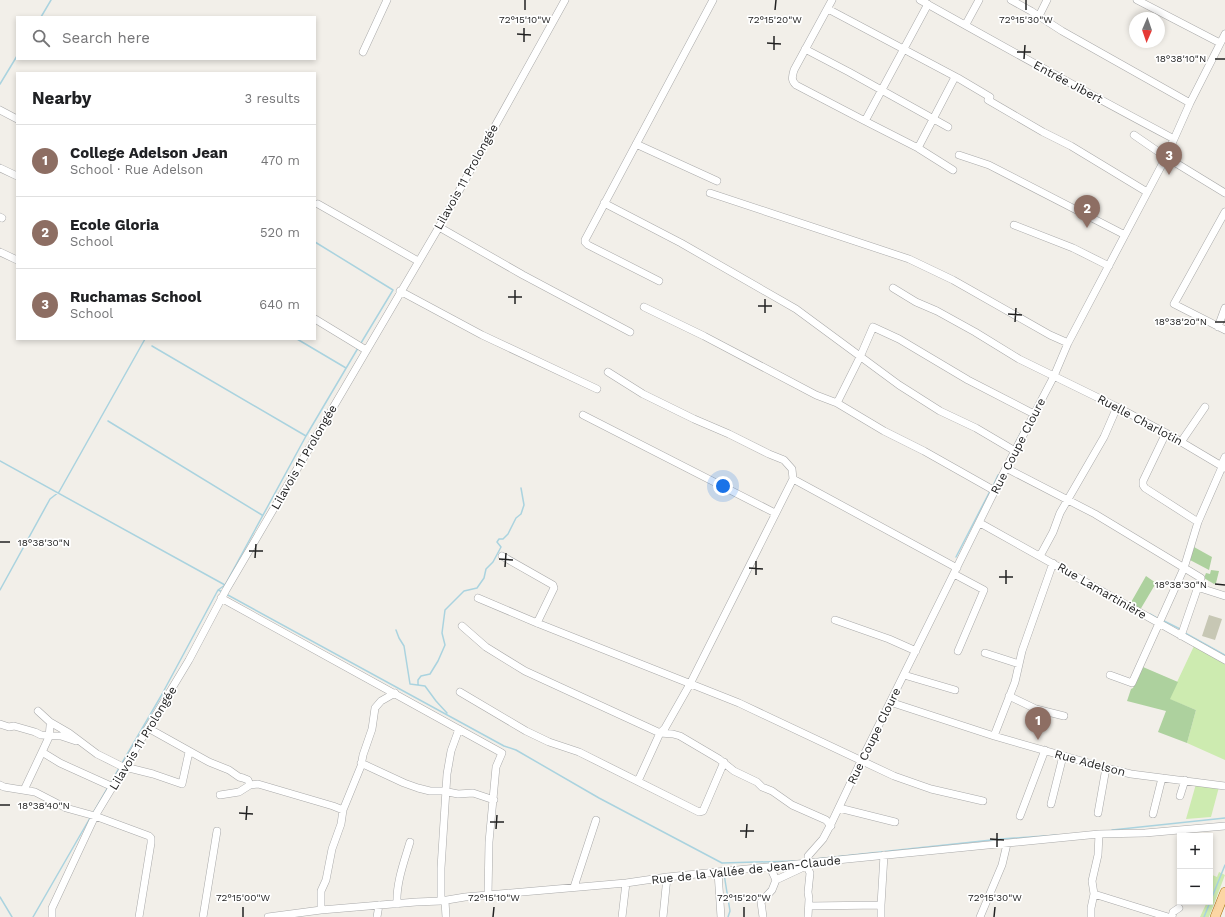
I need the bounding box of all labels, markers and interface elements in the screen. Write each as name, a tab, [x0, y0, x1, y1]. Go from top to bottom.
north arrow	[1129, 12, 1165, 48]
text: 72°15'10"W	[499, 14, 551, 25]
text: 72°15'20"W	[748, 14, 802, 25]
text: 72°15'30"W	[999, 14, 1053, 25]
search box	[16, 16, 316, 60]
icon: search	[30, 27, 52, 49]
text: Search here	[62, 29, 150, 47]
text: 18°38'10"N	[1156, 53, 1206, 64]
street label: Entrée Jibert	[1031, 58, 1105, 106]
text: Nearby	[32, 88, 91, 108]
text: 3 results	[245, 91, 300, 106]
street label: Lilavois 11 Prolongée	[431, 122, 501, 232]
pin: 3	[1156, 142, 1182, 175]
text: College Adelson Jean	[70, 144, 228, 162]
text: 1	[42, 153, 48, 168]
text: 470 m	[261, 153, 300, 168]
text: School · Rue Adelson	[70, 162, 203, 177]
pin: 2	[1074, 195, 1100, 228]
text: Ecole Gloria	[70, 216, 159, 234]
text: 2	[41, 225, 49, 240]
text: 520 m	[260, 225, 300, 240]
text: School	[70, 234, 113, 249]
text: Ruchamas School	[70, 288, 202, 306]
text: 3	[41, 297, 49, 312]
text: 640 m	[259, 297, 300, 312]
text: School	[70, 306, 113, 321]
text: 18°38'20"N	[1155, 316, 1207, 327]
street label: Ruelle Charlotin	[1095, 392, 1185, 448]
street label: Rue Coupe Cloure	[988, 396, 1048, 496]
street label: Lilavois 11 Prolongée	[268, 402, 340, 512]
your location	[713, 476, 733, 496]
text: 18°38'30"N	[18, 537, 70, 548]
street label: Rue Lamartinière	[1055, 560, 1149, 622]
text: 18°38'30"N	[1155, 579, 1207, 590]
street label: Lilavois 11 Prolongée	[106, 683, 180, 792]
street label: Rue Coupe Cloure	[845, 685, 904, 787]
pin: 1	[1025, 707, 1051, 740]
street label: Rue Adelson	[1053, 747, 1127, 779]
text: 18°38'40"N	[18, 800, 70, 811]
map controls	[1177, 833, 1213, 905]
button: +	[1177, 833, 1213, 869]
street label: Rue de la Vallée de Jean-Claude	[651, 853, 842, 887]
button: −	[1177, 869, 1213, 905]
text: 72°15'00"W	[216, 892, 270, 903]
text: 72°15'10"W	[468, 892, 520, 903]
text: 72°15'20"W	[717, 892, 771, 903]
text: 72°15'30"W	[968, 892, 1022, 903]

